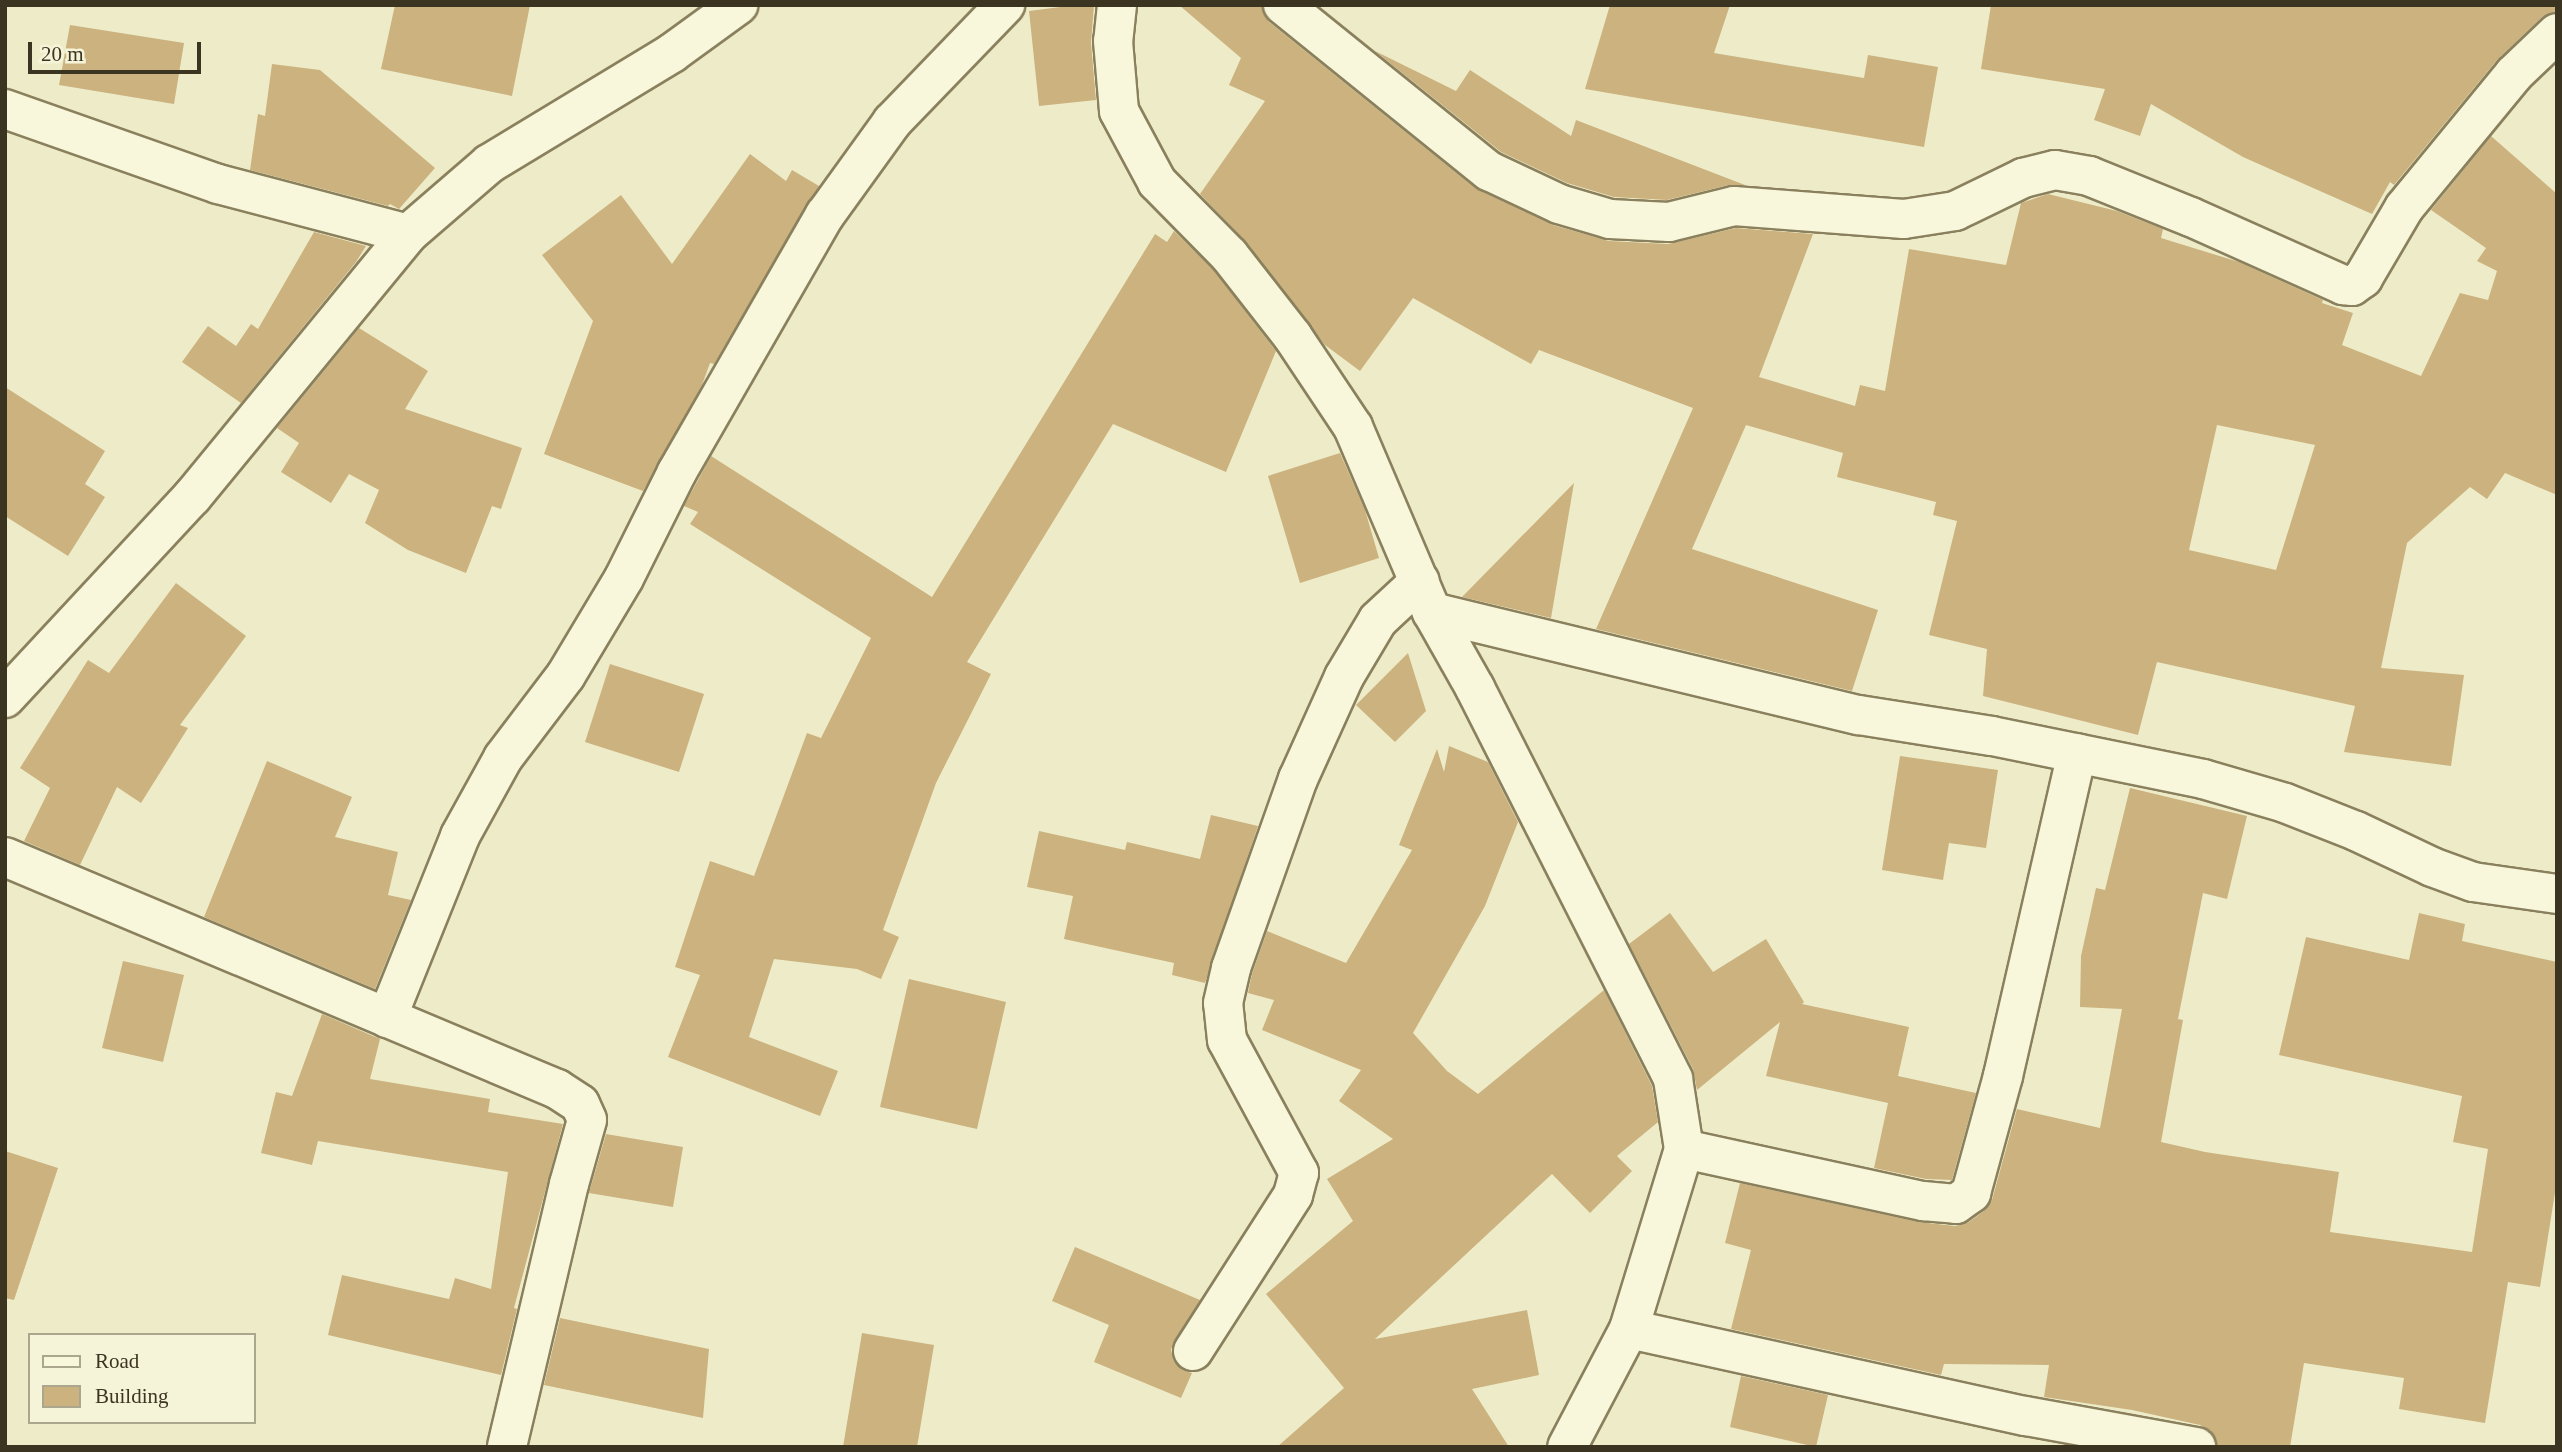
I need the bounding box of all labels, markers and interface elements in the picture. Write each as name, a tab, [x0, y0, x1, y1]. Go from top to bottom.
scale bar	[32, 28, 205, 72]
text: 20 m	[41, 42, 84, 66]
legend	[28, 1333, 256, 1424]
text: Road	[95, 1349, 139, 1373]
text: Building	[95, 1384, 169, 1408]

